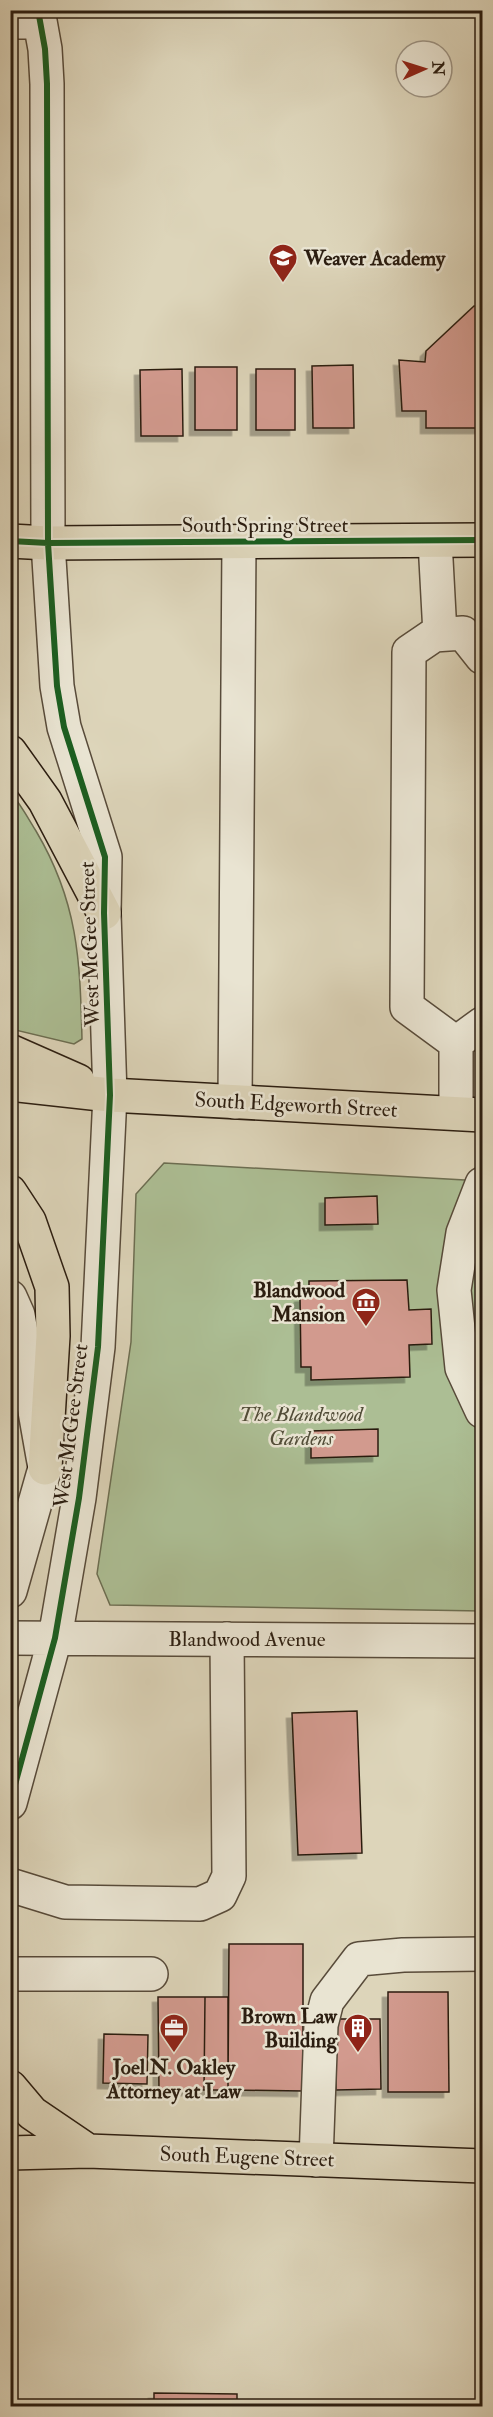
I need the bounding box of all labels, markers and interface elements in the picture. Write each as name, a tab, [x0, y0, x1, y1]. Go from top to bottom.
north arrow	[394, 39, 454, 99]
text: N	[428, 60, 448, 77]
school or university icon: Weaver Academy	[267, 242, 299, 284]
place label: Weaver Academy	[303, 245, 446, 272]
street label: South Spring Street	[182, 512, 349, 539]
street label: West McGee Street	[74, 861, 106, 1028]
street label: South Edgeworth Street	[194, 1086, 398, 1124]
place label: Blandwood Mansion	[253, 1277, 346, 1328]
museum icon: Blandwood Mansion	[350, 1286, 382, 1328]
street label: West McGee Street	[47, 1342, 94, 1511]
park label: The Blandwood Gardens	[239, 1401, 364, 1452]
street label: Blandwood Avenue	[168, 1626, 326, 1653]
place label: Brown Law Building	[241, 2003, 338, 2054]
office icon: Joel N. Oakley Attorney at Law	[158, 2012, 190, 2054]
building icon: Brown Law Building	[342, 2012, 374, 2054]
place label: Joel N. Oakley Attorney at Law	[106, 2054, 242, 2105]
street label: South Eugene Street	[159, 2140, 335, 2174]

